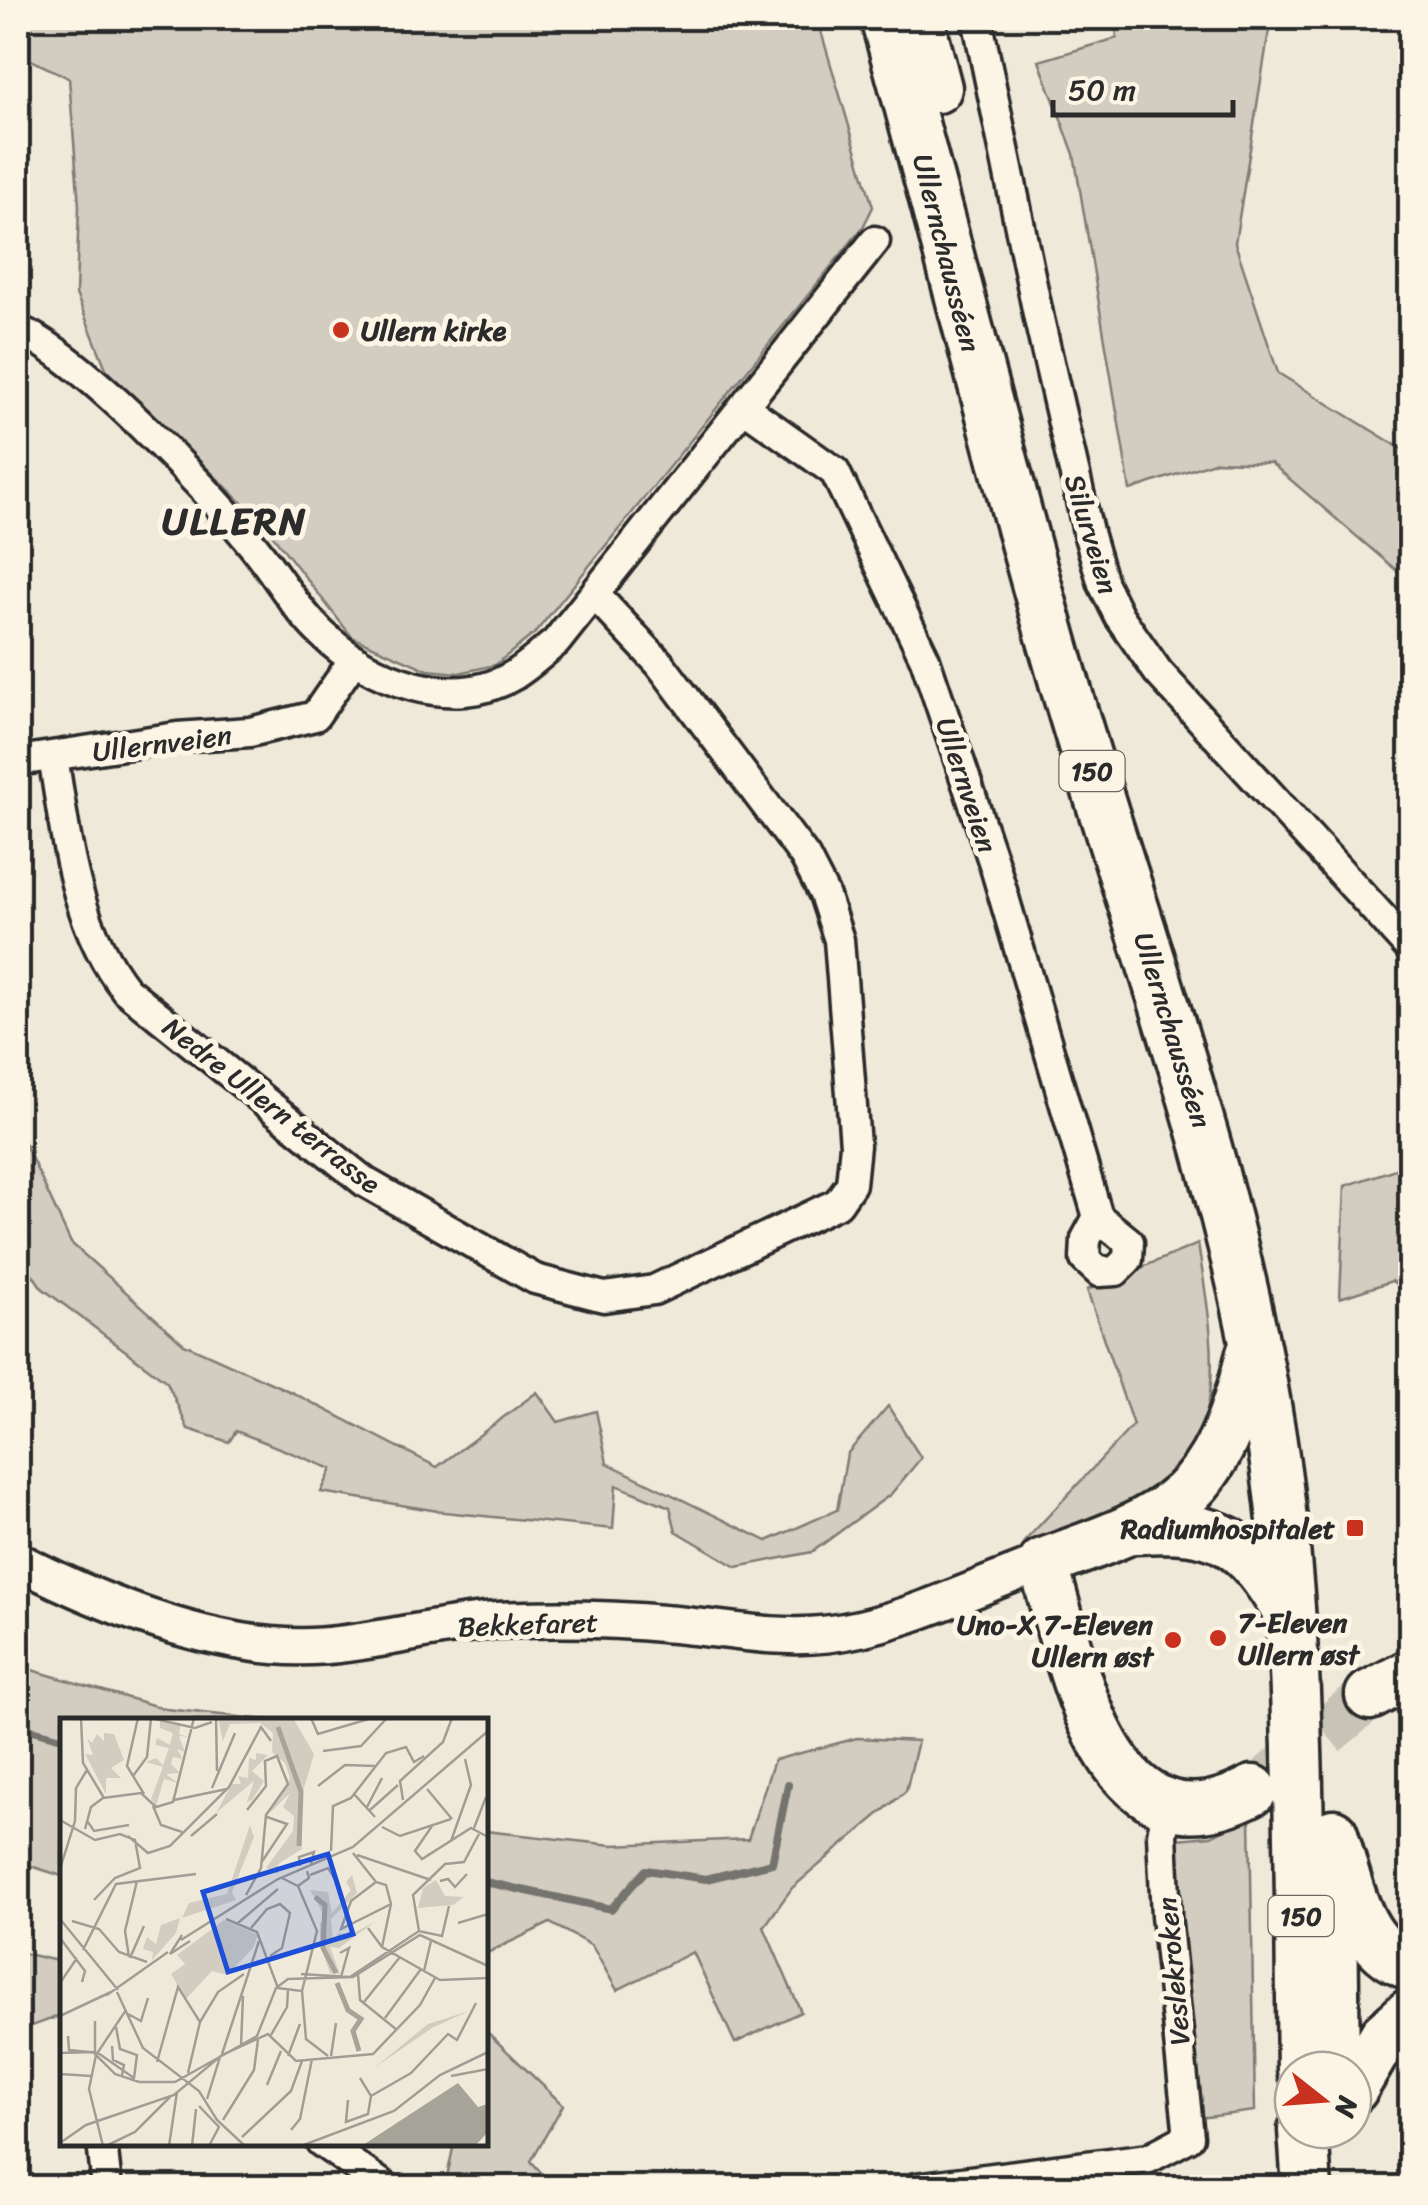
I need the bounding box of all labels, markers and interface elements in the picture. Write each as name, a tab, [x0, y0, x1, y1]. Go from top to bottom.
scale bar	[1053, 55, 1233, 117]
text: 50 m	[1068, 63, 1136, 117]
street label: Ullernchausséen	[898, 149, 995, 357]
place label: Ullern kirke	[361, 306, 507, 355]
marker: Ullern kirke	[330, 319, 352, 341]
street label: Silurveien	[1050, 468, 1133, 600]
district label: ULLERN	[162, 488, 308, 555]
street label: Ullernveien	[89, 711, 235, 776]
street label: Ullernveien	[922, 711, 1011, 859]
road number: 150	[1060, 751, 1124, 791]
street label: Ullernchausséen	[1119, 926, 1226, 1134]
street label: Nedre Ullern terrasse	[152, 1004, 392, 1207]
place label: Radiumhospitalet	[1120, 1504, 1336, 1553]
marker: Radiumhospitalet	[1344, 1517, 1366, 1539]
street label: Bekkefaret	[457, 1598, 599, 1651]
place label: 7-Eleven Ullern øst	[1238, 1598, 1361, 1679]
place label: Uno-X 7-Eleven Ullern øst	[957, 1600, 1155, 1681]
marker: 7-Eleven Ullern øst	[1207, 1627, 1229, 1649]
marker: Uno-X 7-Eleven Ullern øst	[1162, 1629, 1184, 1651]
inset map	[60, 1718, 488, 2145]
street label: Veslekroken	[1143, 1895, 1204, 2047]
road number: 150	[1268, 1896, 1334, 1936]
north arrow	[1273, 2050, 1373, 2150]
text: N	[1320, 2090, 1373, 2124]

